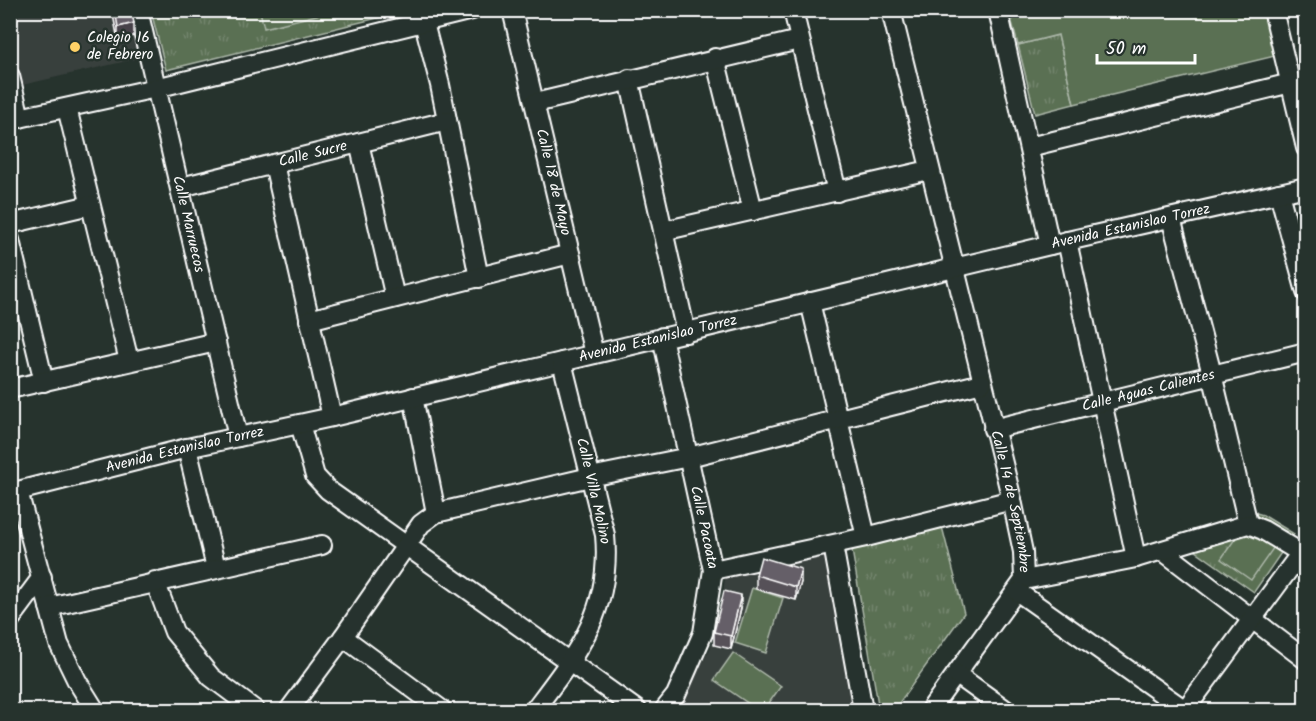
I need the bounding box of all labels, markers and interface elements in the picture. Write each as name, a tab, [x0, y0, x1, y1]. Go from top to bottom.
place label: Colegio 16 de Febrero	[87, 26, 153, 67]
scale bar	[1097, 27, 1194, 65]
text: 50 m	[1106, 35, 1146, 64]
marker: Colegio 16 de Febrero	[68, 40, 82, 54]
street label: Calle 18 de Mayo	[529, 126, 577, 238]
street label: Calle Sucre	[276, 134, 350, 174]
street label: Calle Marruecos	[165, 173, 211, 276]
street label: Avenida Estanislao Torrez	[1049, 197, 1213, 256]
street label: Avenida Estanislao Torrez	[576, 308, 740, 369]
street label: Calle Aguas Calientes	[1079, 363, 1218, 419]
street label: Avenida Estanislao Torrez	[103, 420, 267, 480]
street label: Calle 14 de Septiembre	[983, 428, 1036, 573]
street label: Calle Villa Molino	[569, 435, 617, 547]
street label: Calle Pacoata	[683, 484, 724, 571]

